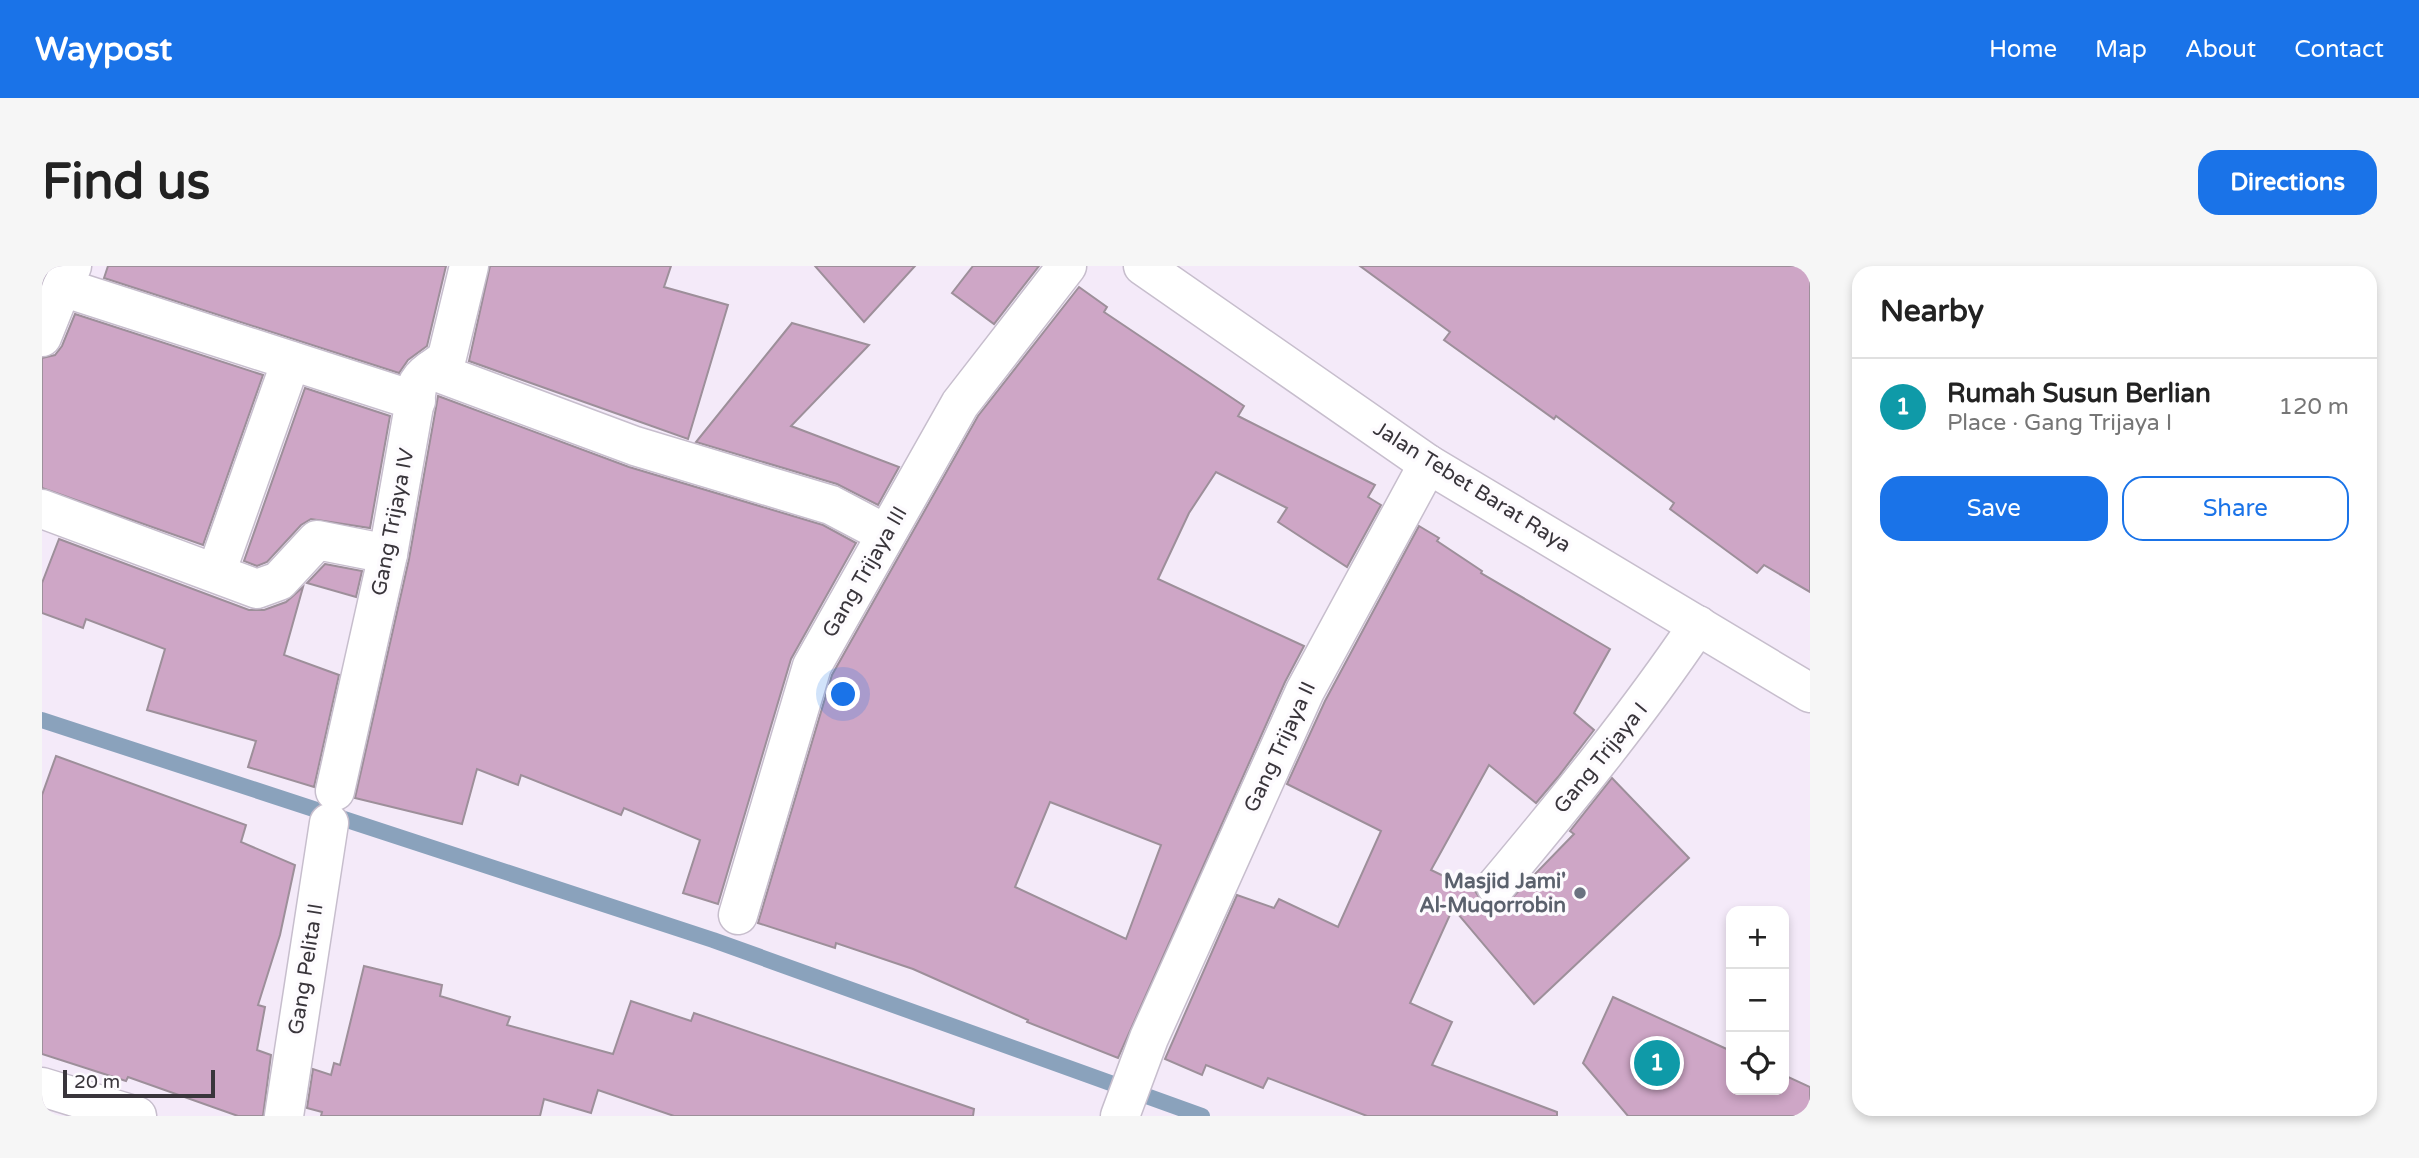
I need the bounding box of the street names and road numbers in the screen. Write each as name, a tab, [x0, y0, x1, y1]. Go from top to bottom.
street label: Jalan Tebet Barat Raya	[1369, 416, 1575, 558]
street label: Gang Trijaya IV	[366, 446, 420, 598]
street label: Gang Trijaya III	[817, 502, 913, 642]
street label: Gang Trijaya II	[1239, 678, 1321, 816]
street label: Gang Trijaya I	[1549, 698, 1653, 818]
street label: Gang Pelita II	[283, 902, 329, 1036]

